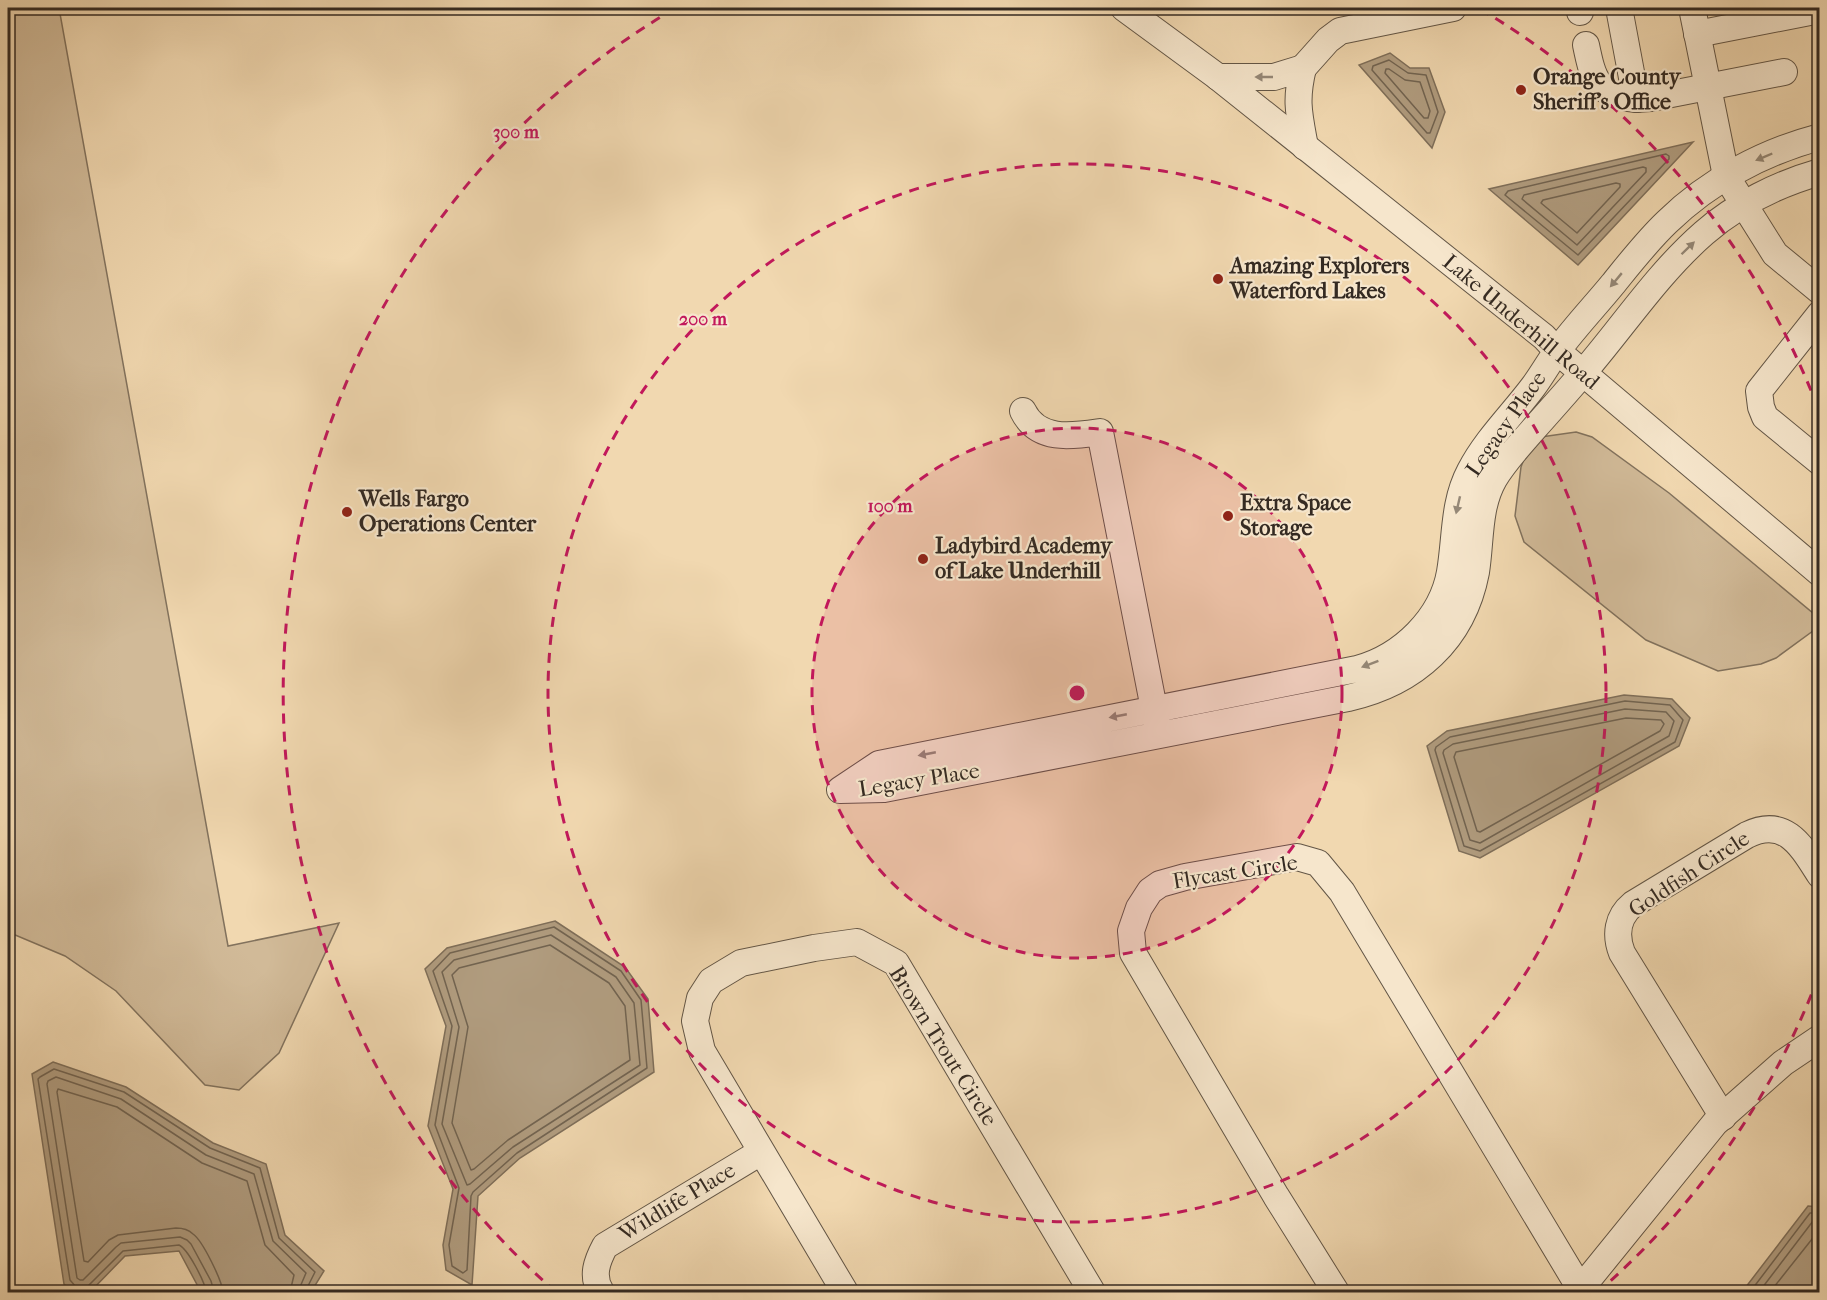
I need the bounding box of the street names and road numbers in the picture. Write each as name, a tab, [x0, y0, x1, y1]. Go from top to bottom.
street label: Lake Underhill Road	[1437, 249, 1605, 396]
street label: Legacy Place	[1460, 366, 1552, 482]
street label: Legacy Place	[857, 758, 982, 802]
street label: Goldfish Circle	[1624, 825, 1754, 923]
street label: Flycast Circle	[1171, 849, 1300, 895]
street label: Brown Trout Circle	[883, 961, 1003, 1131]
street label: Wildlife Place	[613, 1157, 740, 1247]

